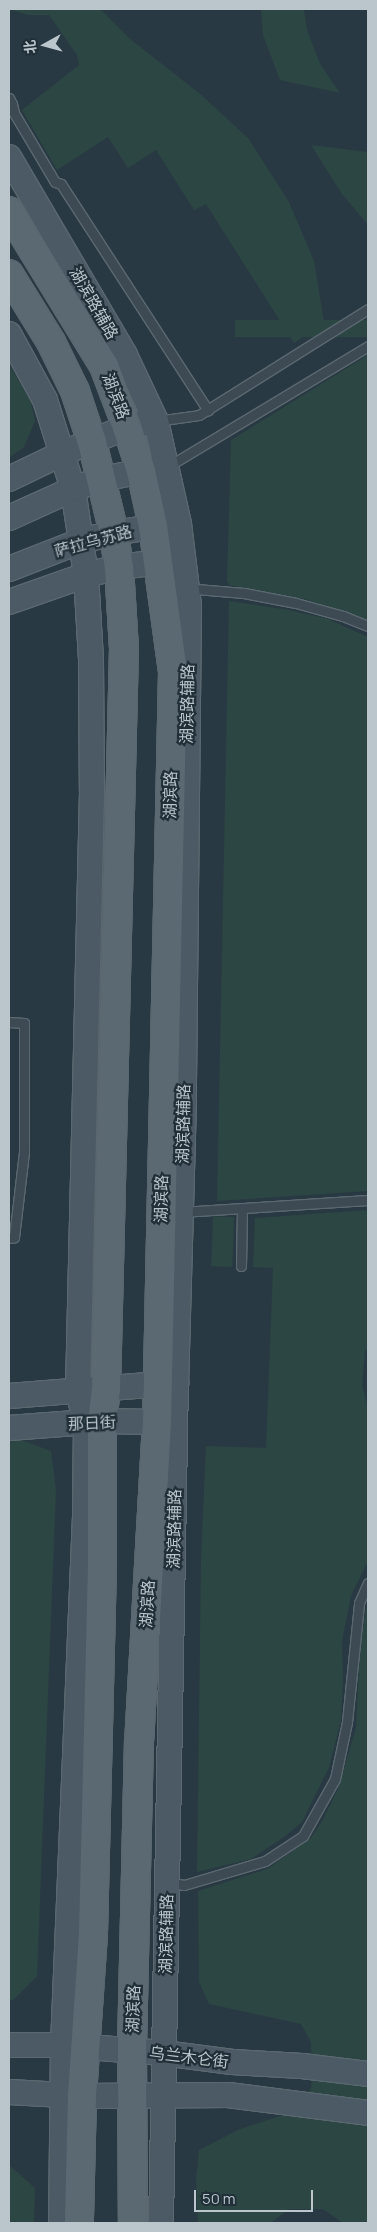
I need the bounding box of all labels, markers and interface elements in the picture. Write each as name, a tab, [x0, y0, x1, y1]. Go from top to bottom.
north arrow	[20, 20, 70, 70]
text: 北	[19, 39, 40, 55]
street label: 湖滨路辅路	[66, 264, 122, 342]
street label: 湖滨路	[98, 370, 134, 422]
street label: 萨拉乌苏路	[52, 521, 134, 561]
street label: 湖滨路辅路	[177, 664, 197, 744]
street label: 湖滨路	[160, 771, 180, 819]
street label: 湖滨路辅路	[173, 1084, 193, 1164]
street label: 湖滨路	[151, 1175, 171, 1223]
street label: 那日街	[68, 1412, 116, 1434]
street label: 湖滨路辅路	[164, 1489, 184, 1569]
street label: 湖滨路	[136, 1580, 158, 1628]
street label: 湖滨路辅路	[156, 1894, 176, 1974]
street label: 湖滨路	[123, 1985, 143, 2033]
street label: 乌兰木仑街	[148, 2043, 230, 2071]
scale bar	[197, 2180, 316, 2212]
text: 50 m	[202, 2188, 236, 2209]

